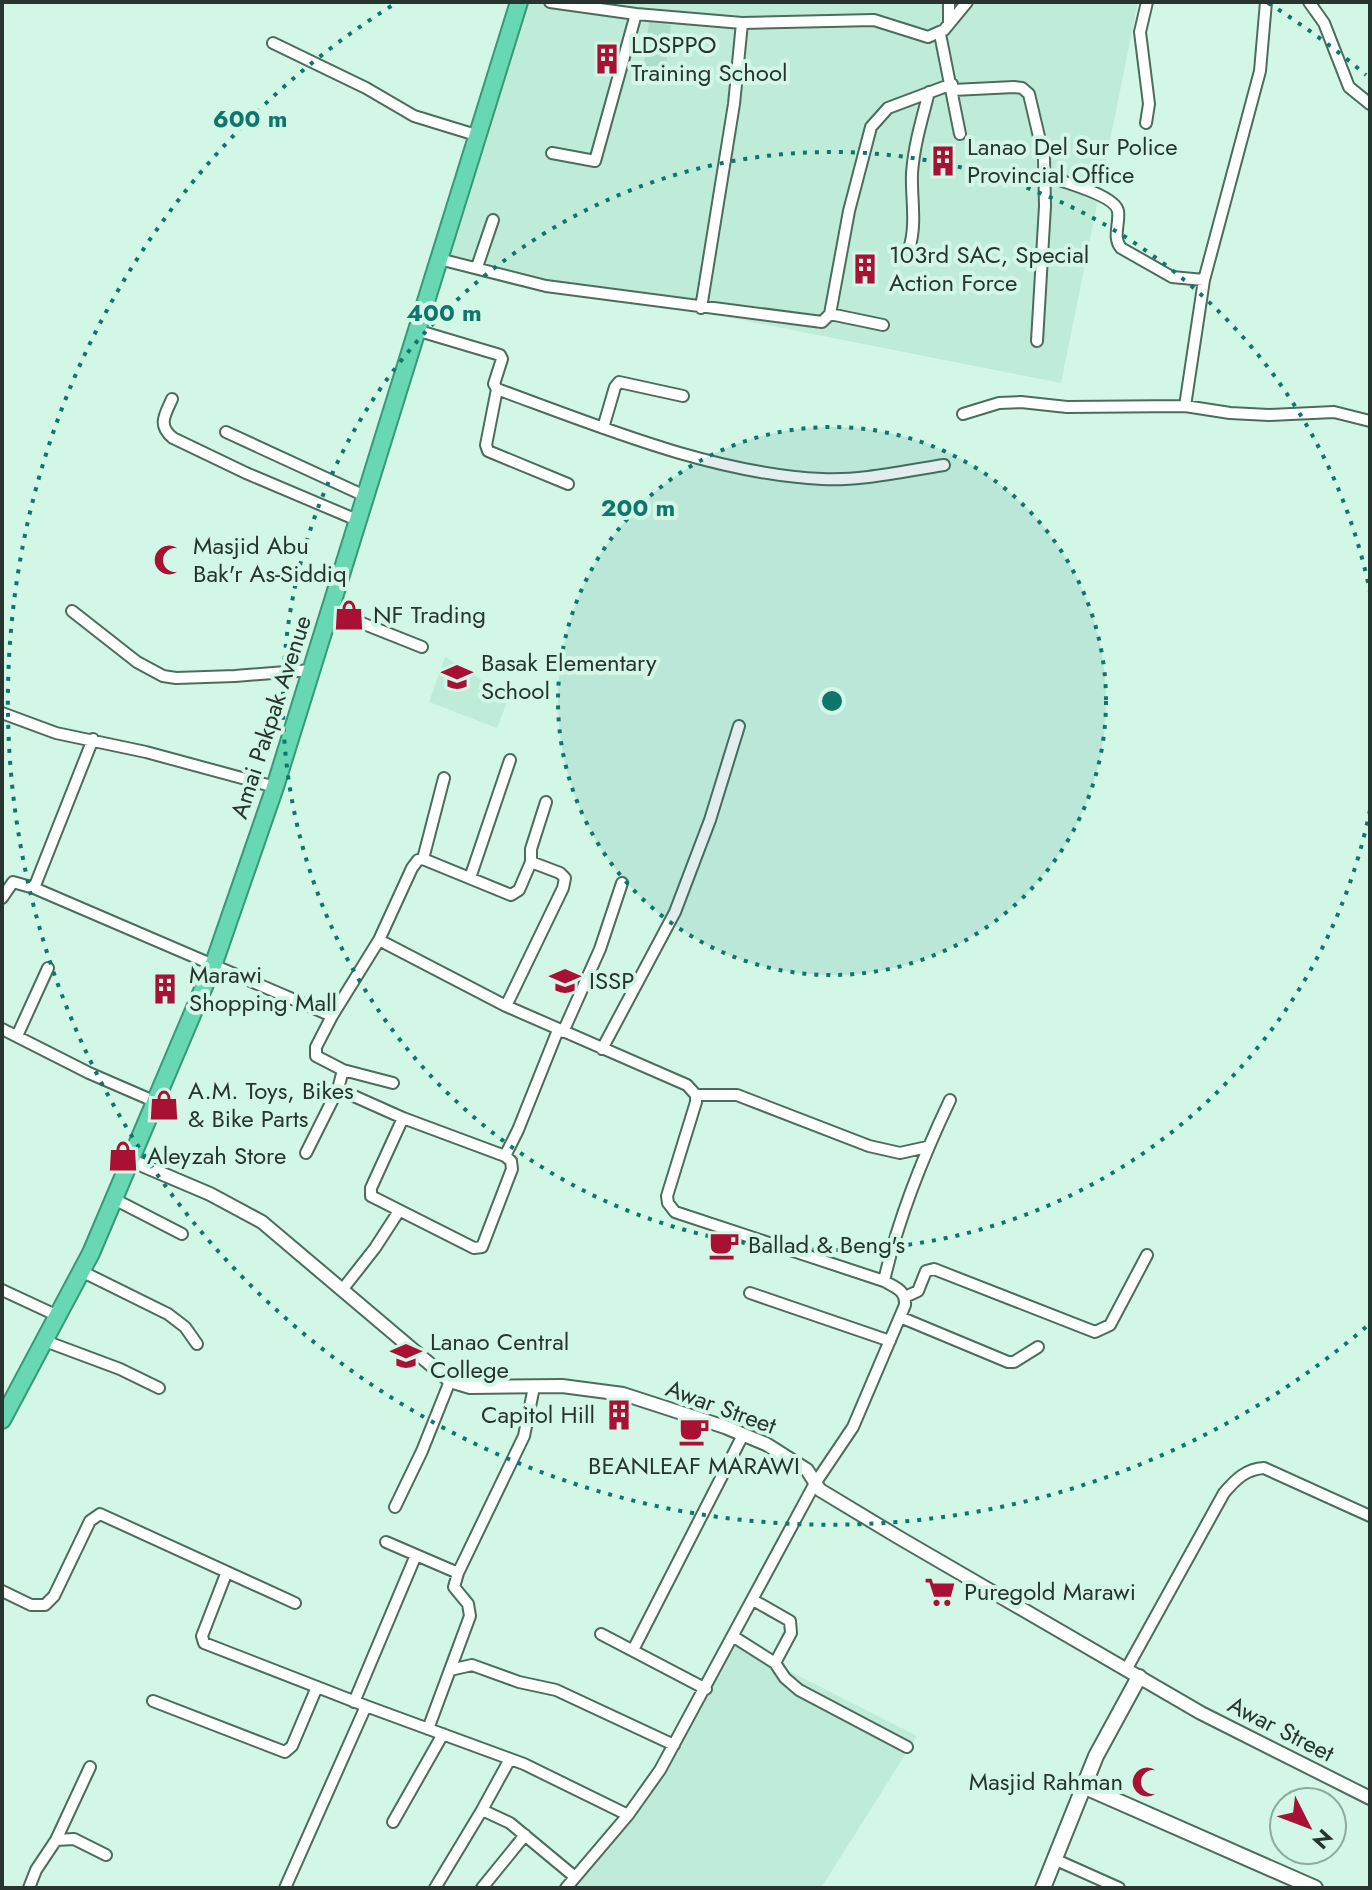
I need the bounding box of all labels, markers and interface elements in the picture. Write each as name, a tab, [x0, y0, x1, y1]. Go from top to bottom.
place label: LDSPPO Training School	[631, 27, 788, 90]
building icon: LDSPPO Training School	[590, 42, 624, 76]
text: 600 m	[213, 101, 287, 136]
place label: Lanao Del Sur Police Provincial Office	[967, 129, 1178, 192]
building icon: Lanao Del Sur Police Provincial Office	[926, 144, 960, 178]
place label: 103rd SAC, Special Action Force	[889, 237, 1089, 300]
building icon: 103rd SAC, Special Action Force	[848, 252, 882, 286]
text: 400 m	[406, 295, 482, 330]
text: 200 m	[601, 490, 675, 525]
place label: Masjid Abu Bak'r As-Siddiq	[193, 528, 347, 591]
mosque icon: Masjid Abu Bak'r As-Siddiq	[152, 543, 186, 577]
place label: NF Trading	[373, 597, 486, 632]
shop icon: NF Trading	[332, 598, 366, 632]
street label: Amai Pakpak Avenue	[221, 611, 320, 823]
place label: Basak Elementary School	[481, 645, 657, 708]
school or university icon: Basak Elementary School	[440, 660, 474, 694]
centre of rings	[818, 687, 846, 715]
place label: Marawi Shopping Mall	[189, 957, 337, 1020]
place label: ISSP	[589, 963, 634, 998]
school or university icon: ISSP	[548, 964, 582, 998]
building icon: Marawi Shopping Mall	[148, 972, 182, 1006]
place label: A.M. Toys, Bikes & Bike Parts	[188, 1073, 354, 1136]
shop icon: A.M. Toys, Bikes & Bike Parts	[147, 1088, 181, 1122]
place label: Aleyzah Store	[147, 1138, 286, 1173]
shop icon: Aleyzah Store	[106, 1139, 140, 1173]
place label: Ballad & Beng's	[748, 1227, 905, 1262]
cafe icon: Ballad & Beng's	[707, 1228, 741, 1262]
place label: Lanao Central College	[430, 1324, 569, 1387]
school or university icon: Lanao Central College	[389, 1339, 423, 1373]
street label: Awar Street	[661, 1370, 782, 1443]
place label: Capitol Hill	[481, 1397, 595, 1432]
building icon: Capitol Hill	[602, 1398, 636, 1432]
cafe icon: BEANLEAF MARAWI	[677, 1414, 711, 1448]
place label: BEANLEAF MARAWI	[588, 1448, 800, 1483]
place label: Puregold Marawi	[964, 1574, 1136, 1609]
supermarket icon: Puregold Marawi	[923, 1575, 957, 1609]
street label: Awar Street	[1222, 1687, 1341, 1770]
place label: Masjid Rahman	[969, 1764, 1123, 1799]
mosque icon: Masjid Rahman	[1130, 1765, 1164, 1799]
north arrow	[1268, 1786, 1348, 1866]
text: N	[1305, 1822, 1341, 1857]

